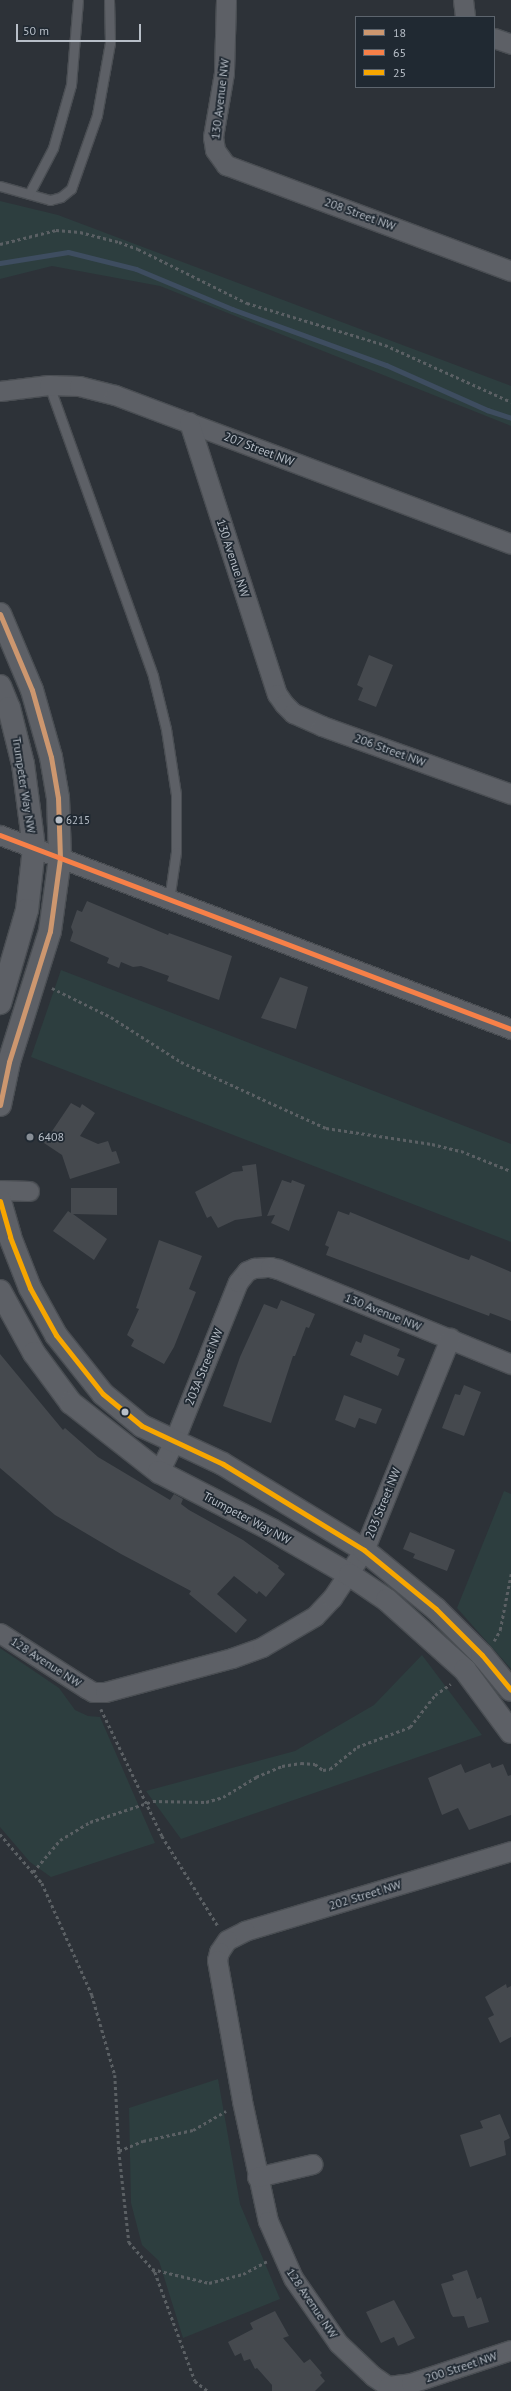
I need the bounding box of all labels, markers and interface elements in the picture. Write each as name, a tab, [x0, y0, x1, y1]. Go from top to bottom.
scale bar	[18, 16, 143, 42]
legend	[355, 16, 495, 88]
text: 50 m	[23, 23, 49, 38]
text: 18	[393, 25, 406, 40]
text: 65	[393, 45, 406, 60]
street label: 130 Avenue NW	[208, 58, 232, 140]
text: 25	[393, 65, 406, 80]
street label: 208 Street NW	[322, 194, 398, 234]
street label: 207 Street NW	[222, 429, 296, 469]
street label: 130 Avenue NW	[214, 517, 252, 599]
street label: 206 Street NW	[352, 730, 428, 770]
street label: Trumpeter Way NW	[9, 736, 39, 834]
place label: 6215	[66, 813, 90, 827]
marker: 6215	[54, 815, 64, 825]
place label: 6408	[38, 1130, 64, 1144]
marker: 6408	[25, 1132, 35, 1142]
street label: 130 Avenue NW	[343, 1290, 423, 1334]
street label: 203A Street NW	[182, 1326, 226, 1408]
unlabelled marker	[120, 1407, 130, 1417]
street label: 203 Street NW	[362, 1466, 404, 1540]
street label: Trumpeter Way NW	[200, 1489, 294, 1547]
street label: 128 Avenue NW	[8, 1634, 84, 1690]
street label: 202 Street NW	[327, 1877, 403, 1913]
street label: 128 Avenue NW	[283, 2265, 341, 2341]
street label: 200 Street NW	[423, 2349, 499, 2385]

